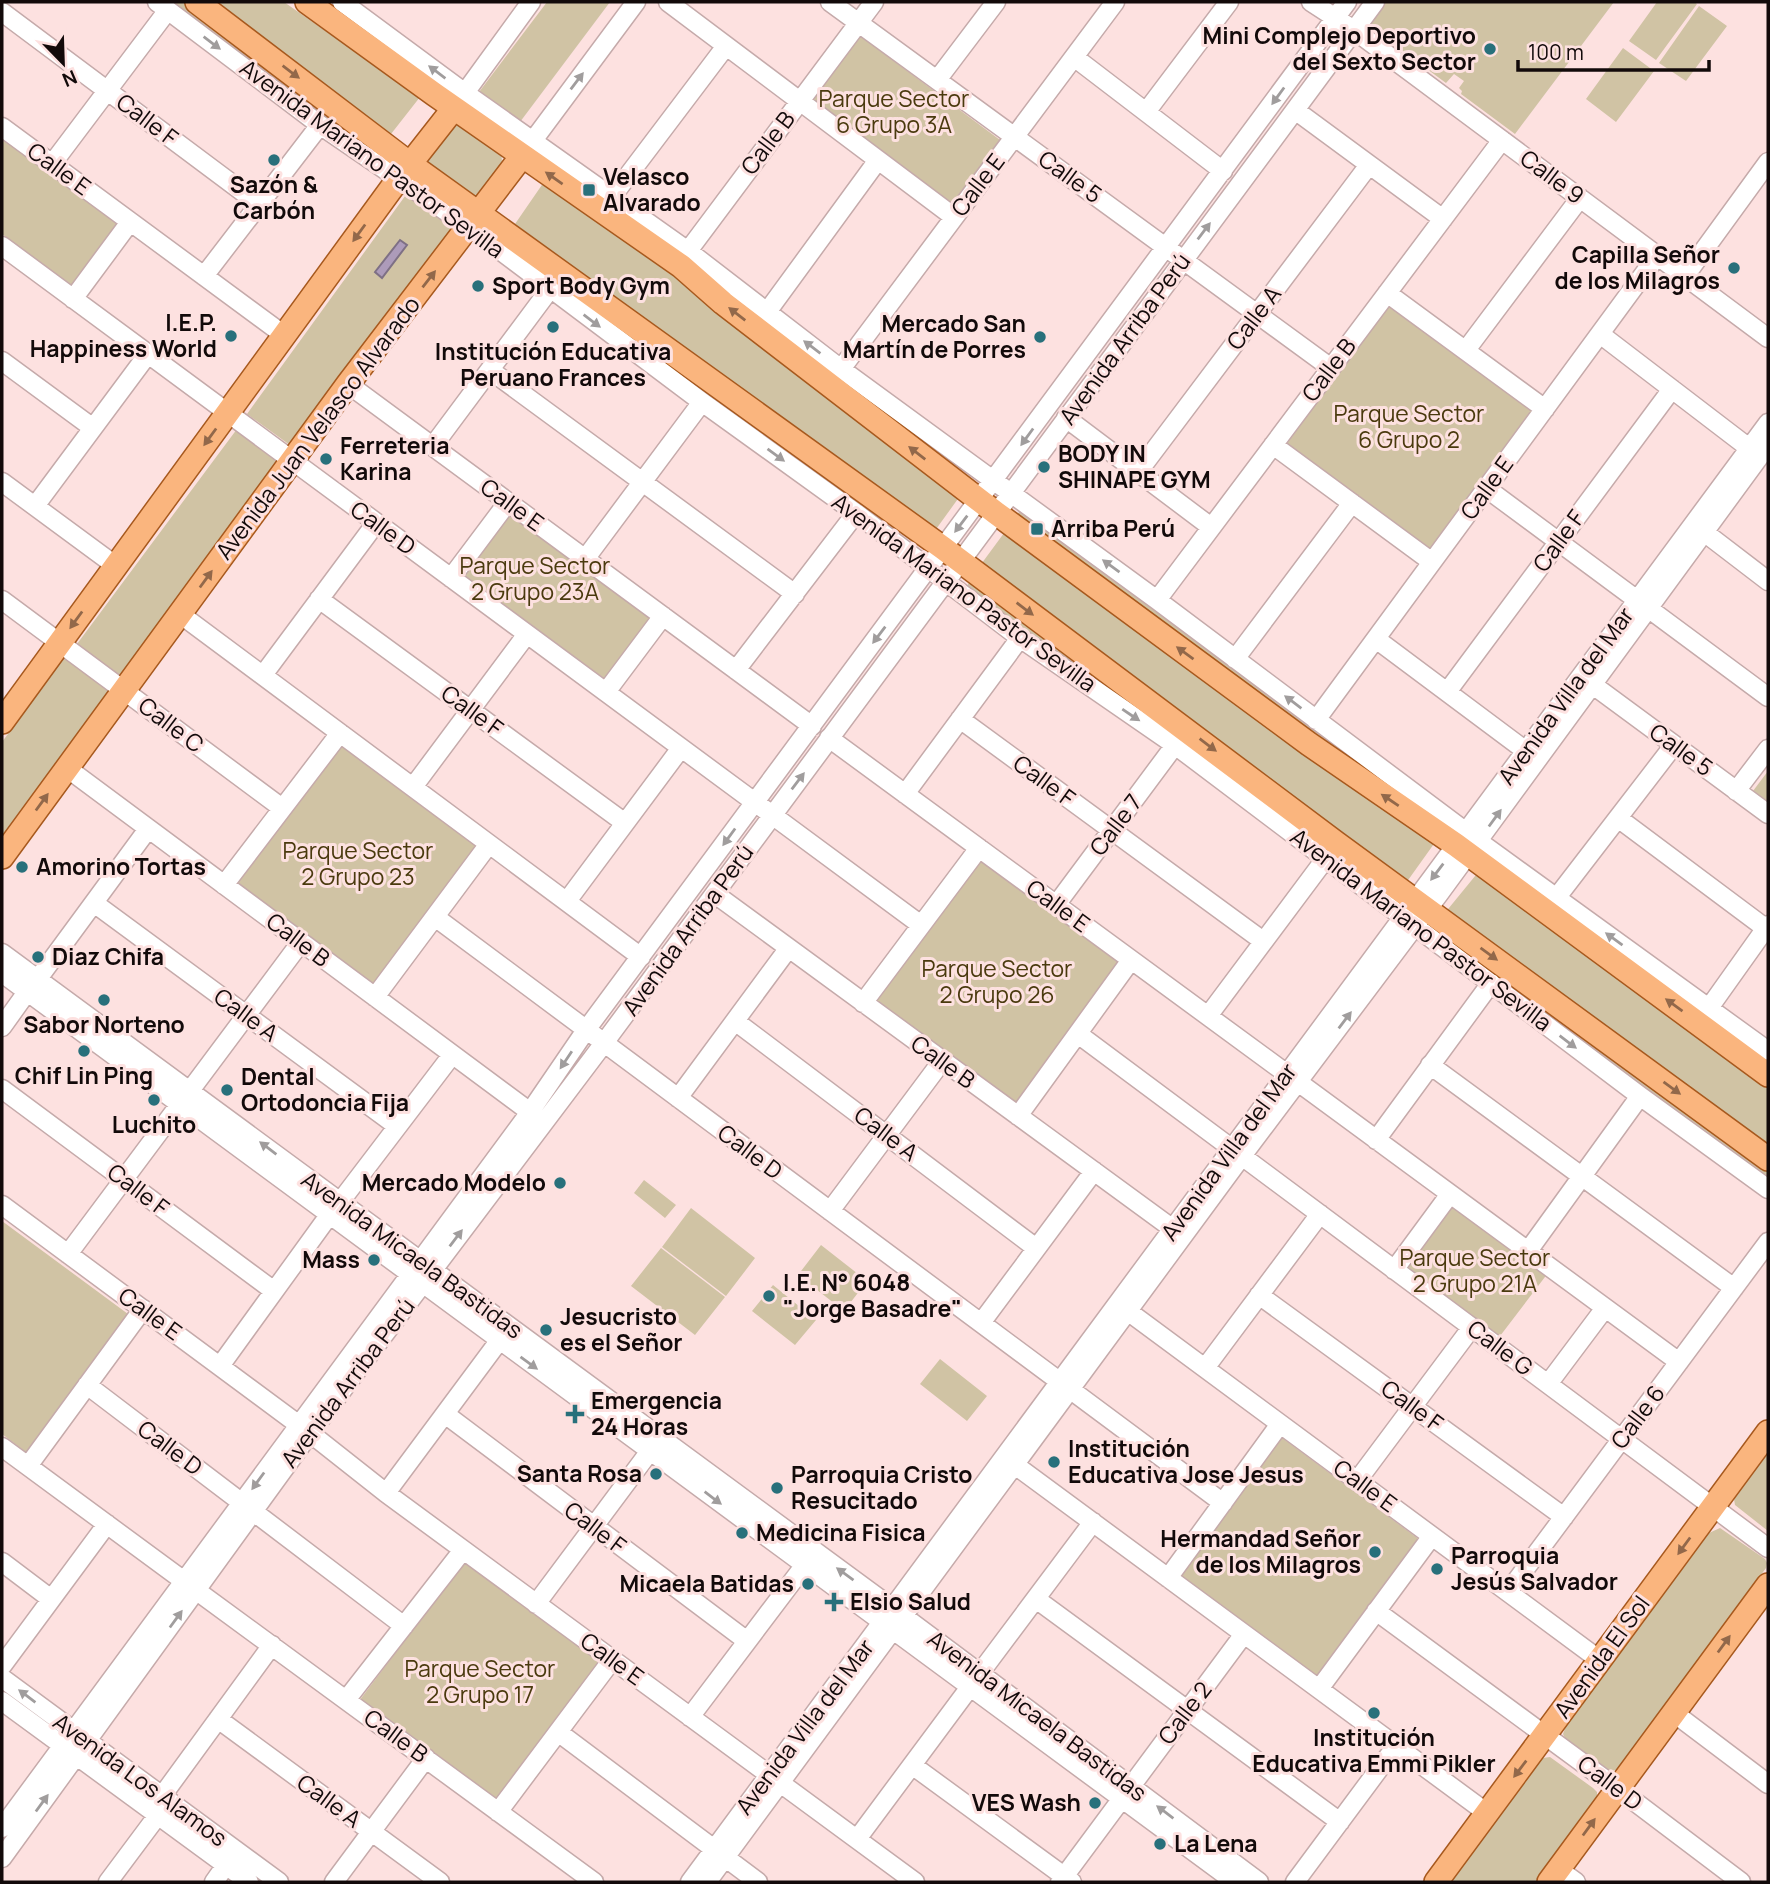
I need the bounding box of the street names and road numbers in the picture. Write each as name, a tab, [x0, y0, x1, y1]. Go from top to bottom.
street label: Avenida Mariano Pastor Sevilla	[234, 51, 511, 265]
street label: Calle F	[110, 85, 185, 153]
street label: Calle B	[733, 104, 802, 181]
street label: Calle E	[21, 134, 98, 202]
street label: Calle 5	[1032, 142, 1109, 210]
street label: Calle 9	[1514, 142, 1591, 211]
street label: Calle E	[943, 146, 1011, 222]
street label: Avenida Arriba Perú	[1051, 246, 1197, 431]
street label: Calle A	[1219, 278, 1288, 356]
street label: Avenida Juan Velasco Alvarado	[208, 289, 427, 565]
street label: Calle B	[1294, 331, 1363, 408]
street label: Calle E	[1452, 449, 1520, 526]
street label: Calle E	[474, 470, 551, 538]
street label: Avenida Mariano Pastor Sevilla	[826, 485, 1103, 699]
street label: Calle D	[344, 493, 423, 562]
street label: Calle F	[1525, 503, 1592, 578]
street label: Avenida Villa del Mar	[1490, 600, 1641, 791]
street label: Calle F	[435, 677, 510, 744]
street label: Calle C	[132, 689, 211, 759]
street label: Calle 5	[1643, 715, 1720, 783]
street label: Calle F	[1007, 747, 1082, 814]
street label: Calle 7	[1081, 787, 1149, 862]
street label: Avenida Mariano Pastor Sevilla	[1284, 820, 1559, 1038]
street label: Avenida Arriba Perú	[614, 837, 760, 1022]
street label: Calle E	[1020, 871, 1097, 939]
street label: Calle B	[260, 905, 337, 974]
street label: Calle A	[208, 980, 286, 1049]
street label: Calle B	[905, 1027, 982, 1095]
street label: Avenida Villa del Mar	[1153, 1056, 1304, 1247]
street label: Calle A	[848, 1099, 926, 1168]
street label: Calle D	[712, 1116, 790, 1186]
street label: Calle F	[101, 1155, 176, 1223]
street label: Avenida Micaela Bastidas	[295, 1163, 530, 1345]
street label: Calle E	[112, 1279, 189, 1347]
street label: Avenida Arriba Perú	[273, 1291, 422, 1474]
street label: Calle G	[1461, 1312, 1540, 1382]
street label: Calle F	[1375, 1372, 1450, 1439]
street label: Calle 6	[1603, 1378, 1672, 1455]
street label: Calle D	[132, 1412, 210, 1482]
street label: Calle E	[1327, 1451, 1404, 1519]
street label: Calle F	[558, 1493, 633, 1561]
street label: Avenida El Sol	[1546, 1589, 1657, 1724]
street label: Avenida Micaela Bastidas	[922, 1622, 1154, 1808]
street label: Calle E	[574, 1624, 651, 1692]
street label: Avenida Villa del Mar	[728, 1632, 881, 1821]
street label: Calle 2	[1150, 1674, 1218, 1750]
street label: Calle B	[358, 1701, 435, 1769]
street label: Avenida Los Alamos	[47, 1705, 234, 1853]
street label: Calle D	[1572, 1747, 1650, 1817]
street label: Calle A	[291, 1766, 369, 1835]

